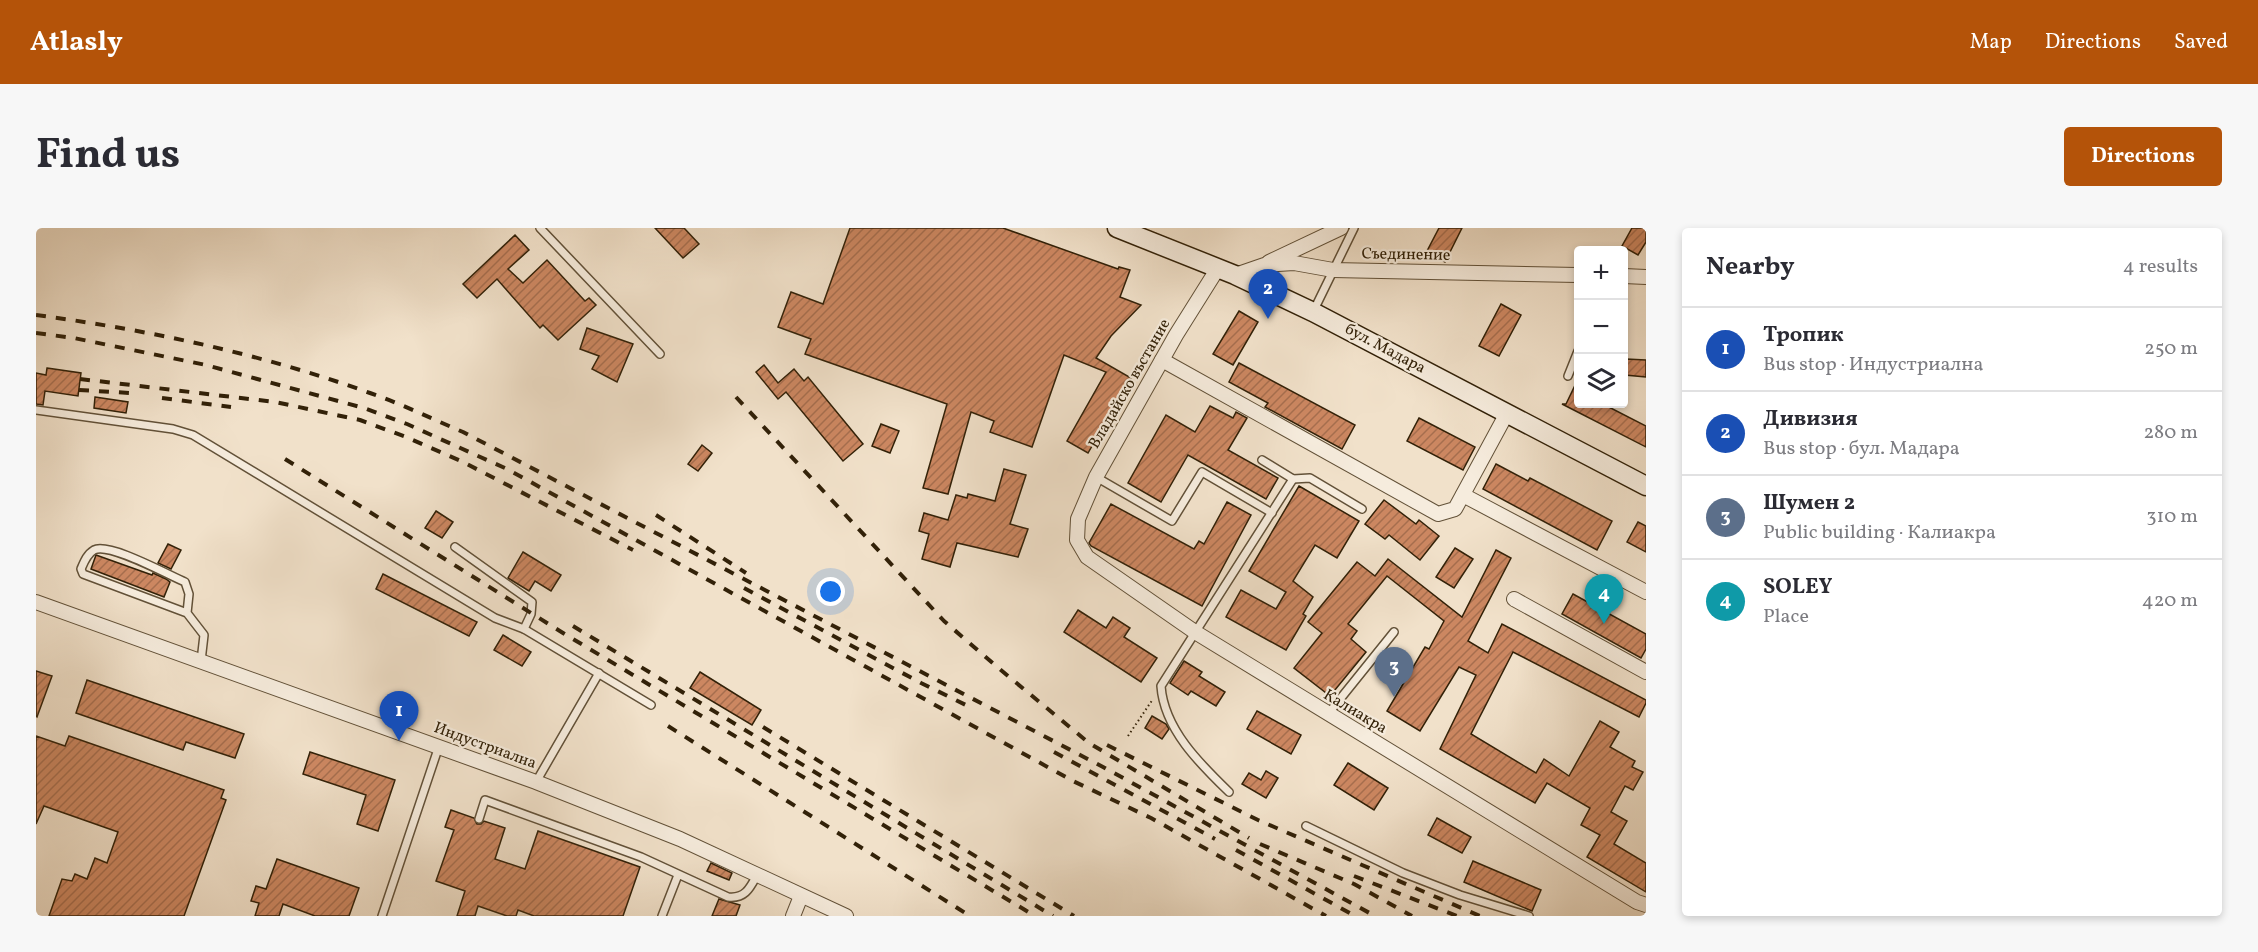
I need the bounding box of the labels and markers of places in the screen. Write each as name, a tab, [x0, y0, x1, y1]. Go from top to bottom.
pin: 2	[1248, 270, 1288, 319]
pin: 4	[1584, 574, 1624, 624]
pin: 3	[1374, 648, 1414, 697]
pin: 1	[380, 692, 418, 741]

